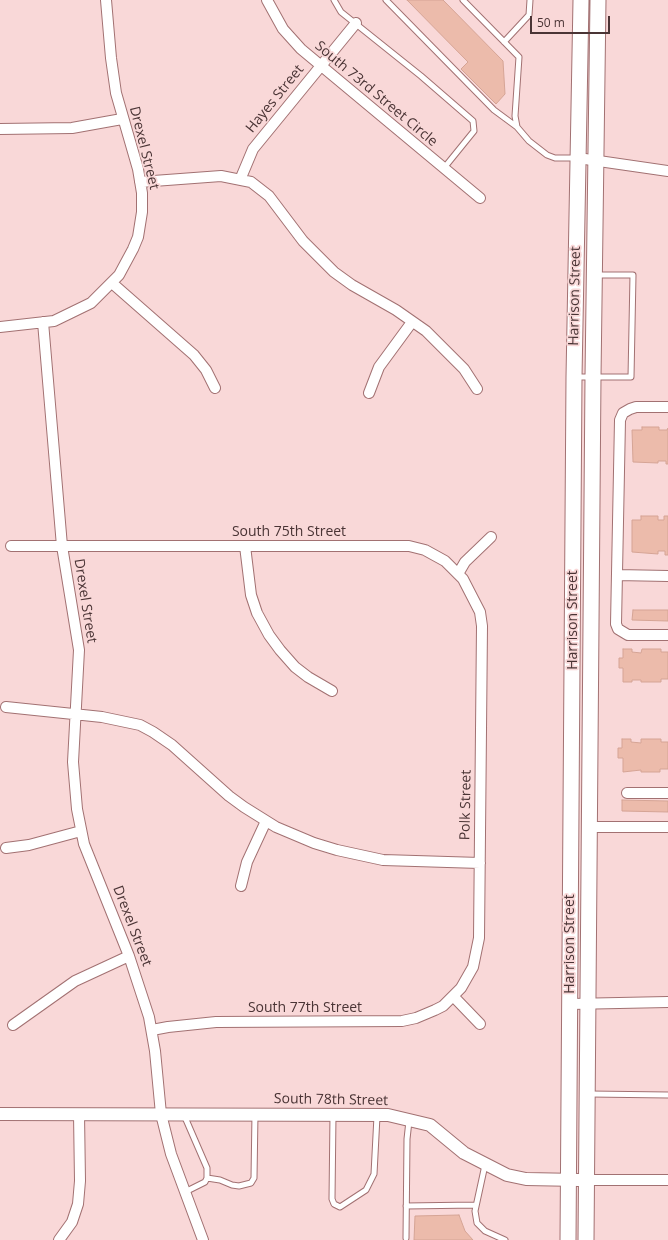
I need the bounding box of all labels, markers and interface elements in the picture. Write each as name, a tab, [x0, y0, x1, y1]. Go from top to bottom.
scale bar	[532, 8, 612, 34]
text: 50 m	[537, 14, 565, 31]
street label: South 73rd Street Circle	[311, 38, 441, 150]
street label: Hayes Street	[243, 62, 307, 136]
street label: Drexel Street	[126, 105, 162, 191]
street label: Harrison Street	[566, 246, 584, 346]
street label: South 75th Street	[232, 524, 346, 540]
street label: Drexel Street	[70, 558, 100, 644]
street label: Harrison Street	[565, 570, 581, 670]
street label: Polk Street	[457, 770, 475, 840]
street label: Drexel Street	[109, 883, 155, 969]
street label: Harrison Street	[562, 894, 578, 994]
street label: South 77th Street	[248, 1000, 362, 1016]
street label: South 78th Street	[274, 1091, 388, 1109]

